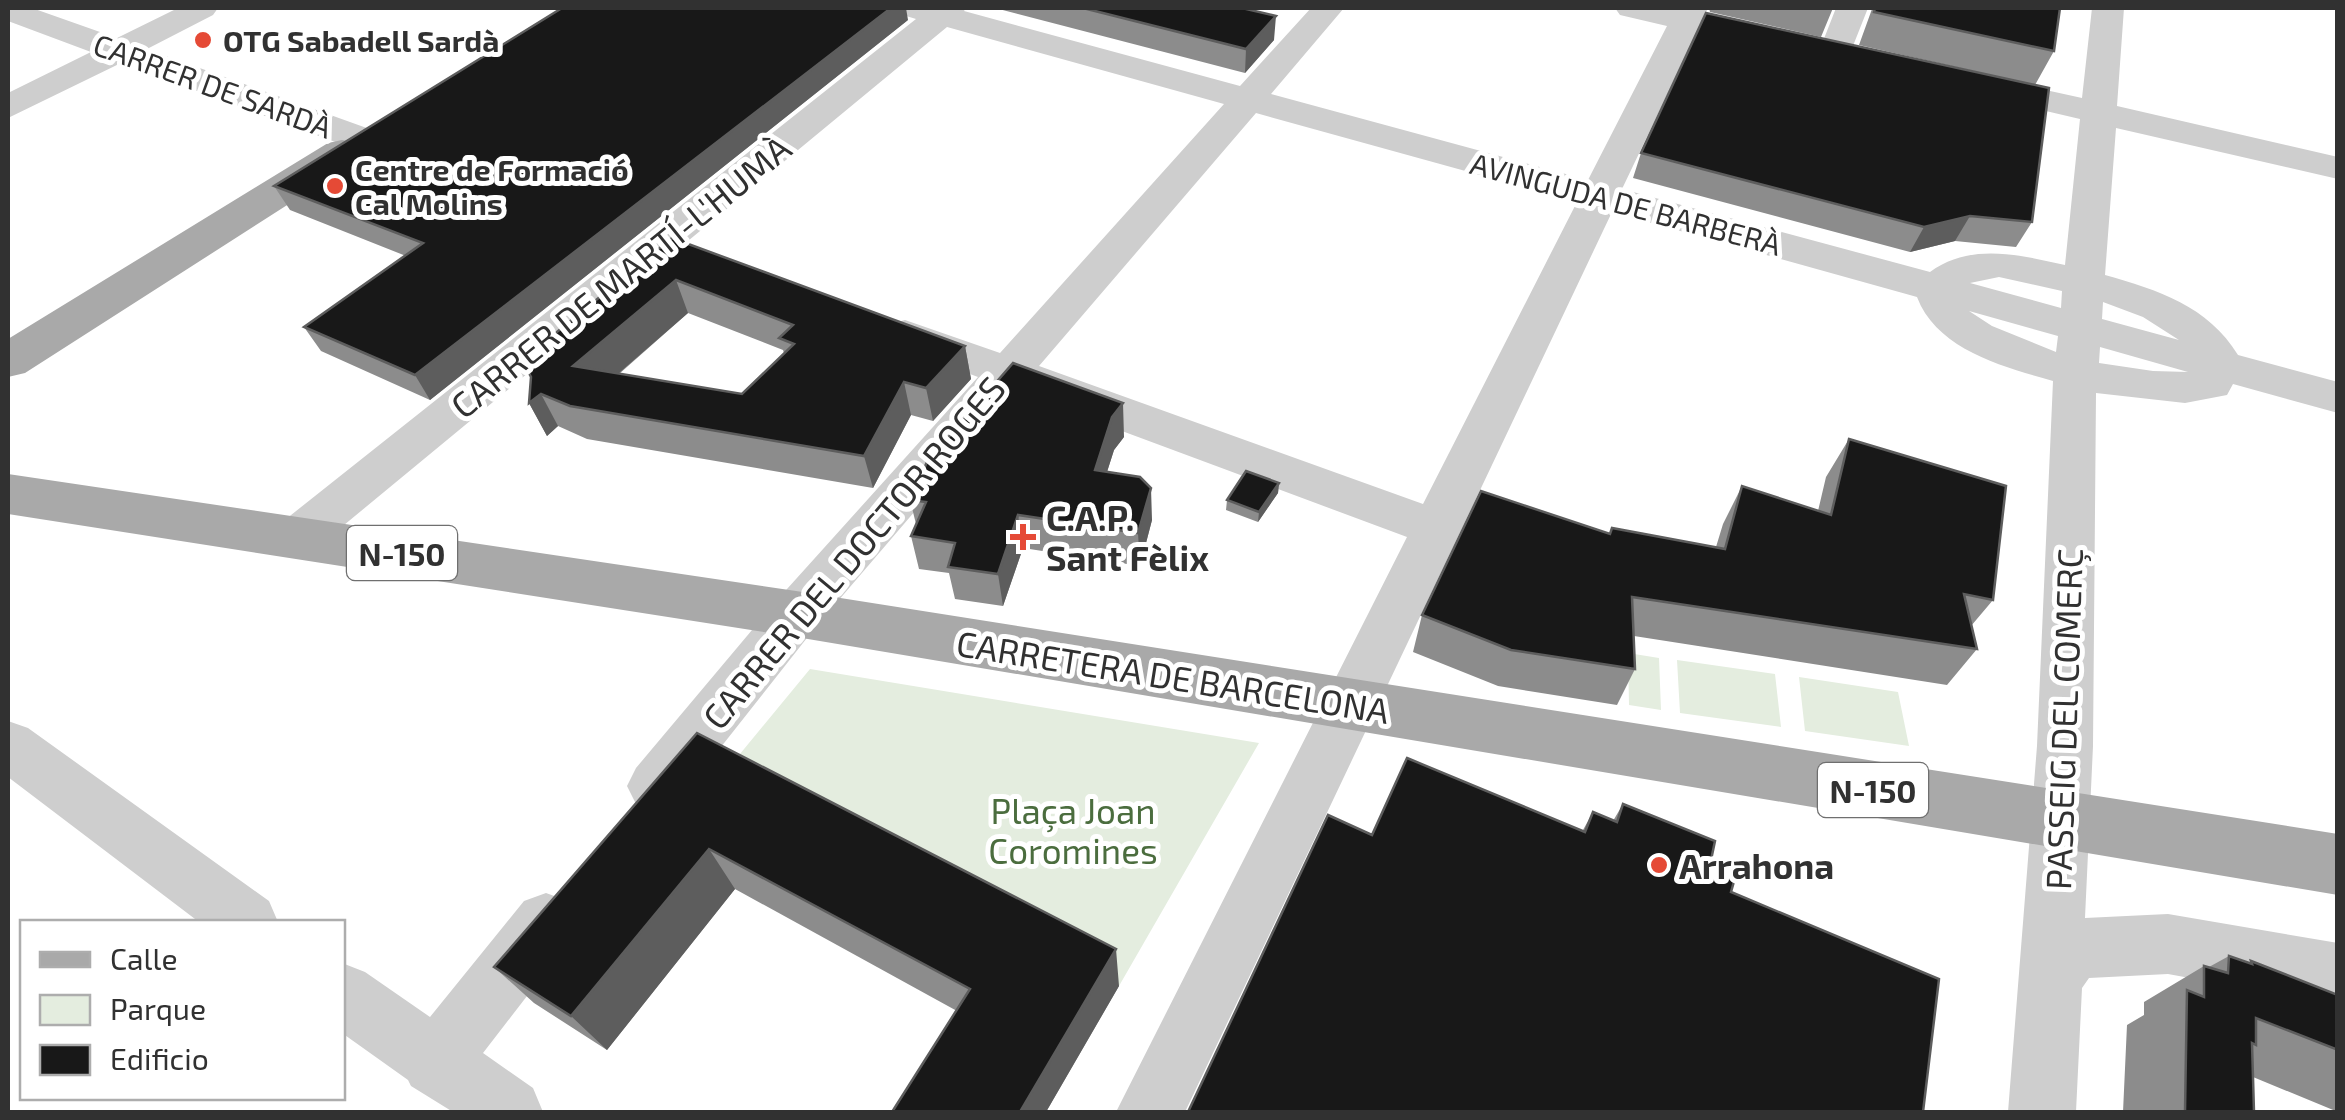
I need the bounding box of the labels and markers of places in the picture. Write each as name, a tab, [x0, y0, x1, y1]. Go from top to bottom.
place label: OTG Sabadell Sardà	[223, 22, 499, 58]
marker: OTG Sabadell Sardà	[192, 29, 214, 51]
place label: Centre de Formació Cal Molins	[355, 151, 629, 221]
marker: Centre de Formació Cal Molins	[324, 175, 346, 197]
place label: C.A.P. Sant Fèlix	[1046, 496, 1209, 578]
marker: C.A.P. Sant Fèlix	[1010, 524, 1036, 550]
place label: Arrahona	[1679, 844, 1834, 886]
marker: Arrahona	[1648, 854, 1670, 876]

